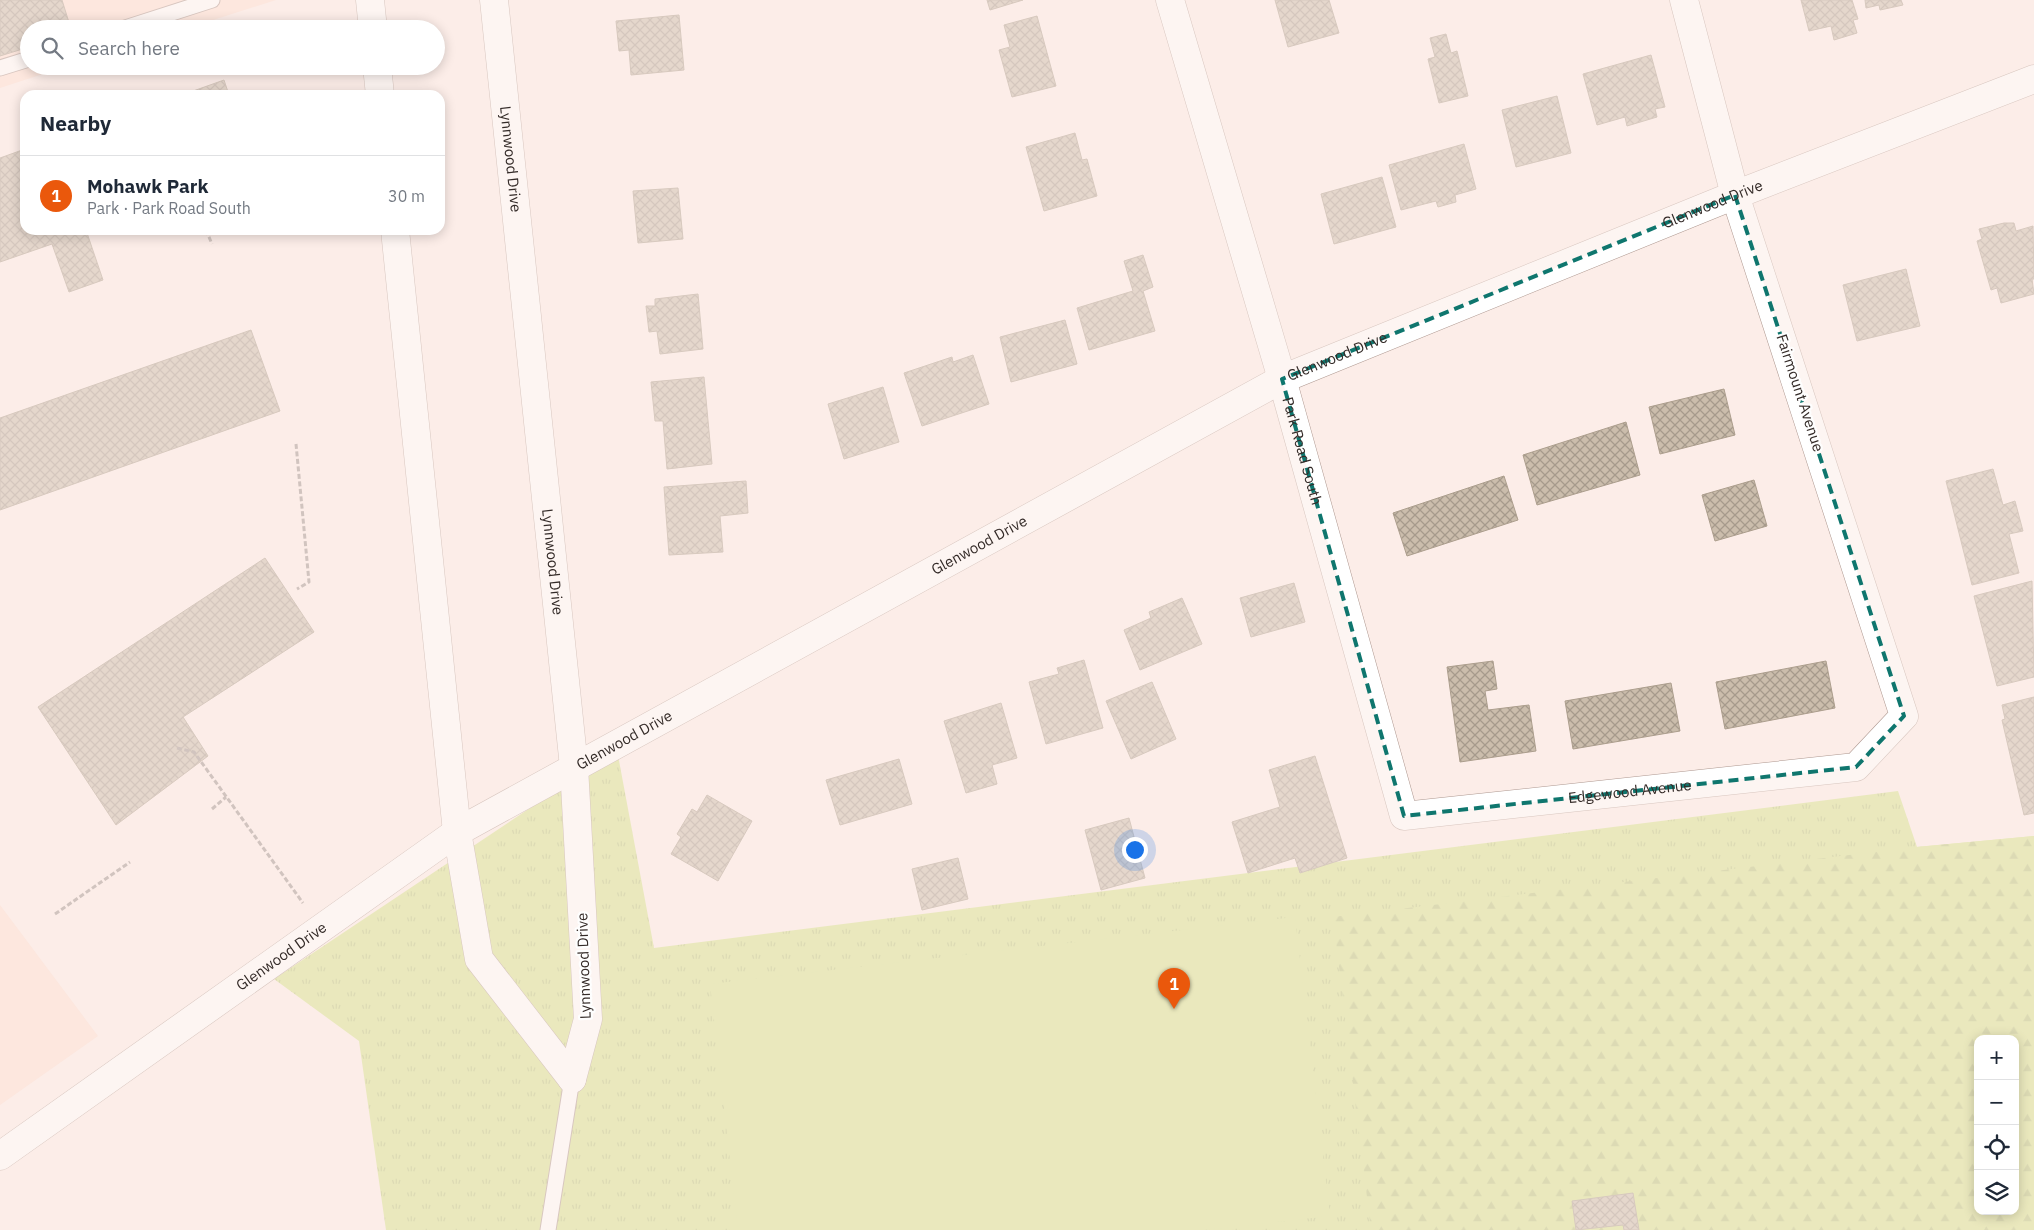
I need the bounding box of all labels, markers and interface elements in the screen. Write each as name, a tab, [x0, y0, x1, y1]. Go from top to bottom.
search box	[20, 20, 445, 75]
icon: search	[38, 34, 66, 62]
text: Search here	[78, 36, 180, 60]
street label: Lynnwood Drive	[496, 105, 526, 213]
text: Nearby	[40, 109, 111, 137]
text: Mohawk Park	[87, 174, 208, 198]
street label: Glenwood Drive	[1659, 175, 1765, 233]
text: 1	[51, 186, 61, 206]
text: 30 m	[388, 186, 425, 206]
text: Park · Park Road South	[87, 198, 251, 218]
street label: Glenwood Drive	[1284, 327, 1390, 385]
street label: Fairmount Avenue	[1773, 332, 1828, 454]
street label: Park Road South	[1278, 395, 1327, 507]
street label: Lynnwood Drive	[538, 508, 568, 616]
street label: Glenwood Drive	[928, 511, 1030, 579]
street label: Glenwood Drive	[573, 706, 675, 774]
street label: Edgewood Avenue	[1567, 775, 1692, 807]
your location	[1122, 837, 1148, 863]
street label: Lynnwood Drive	[572, 912, 595, 1020]
street label: Glenwood Drive	[232, 917, 330, 995]
pin: 1	[1158, 968, 1190, 1009]
map controls	[1974, 1035, 2019, 1215]
button: +	[1974, 1035, 2019, 1080]
button: −	[1974, 1080, 2019, 1125]
button: locate	[1974, 1125, 2019, 1170]
button: layers	[1974, 1170, 2019, 1215]

